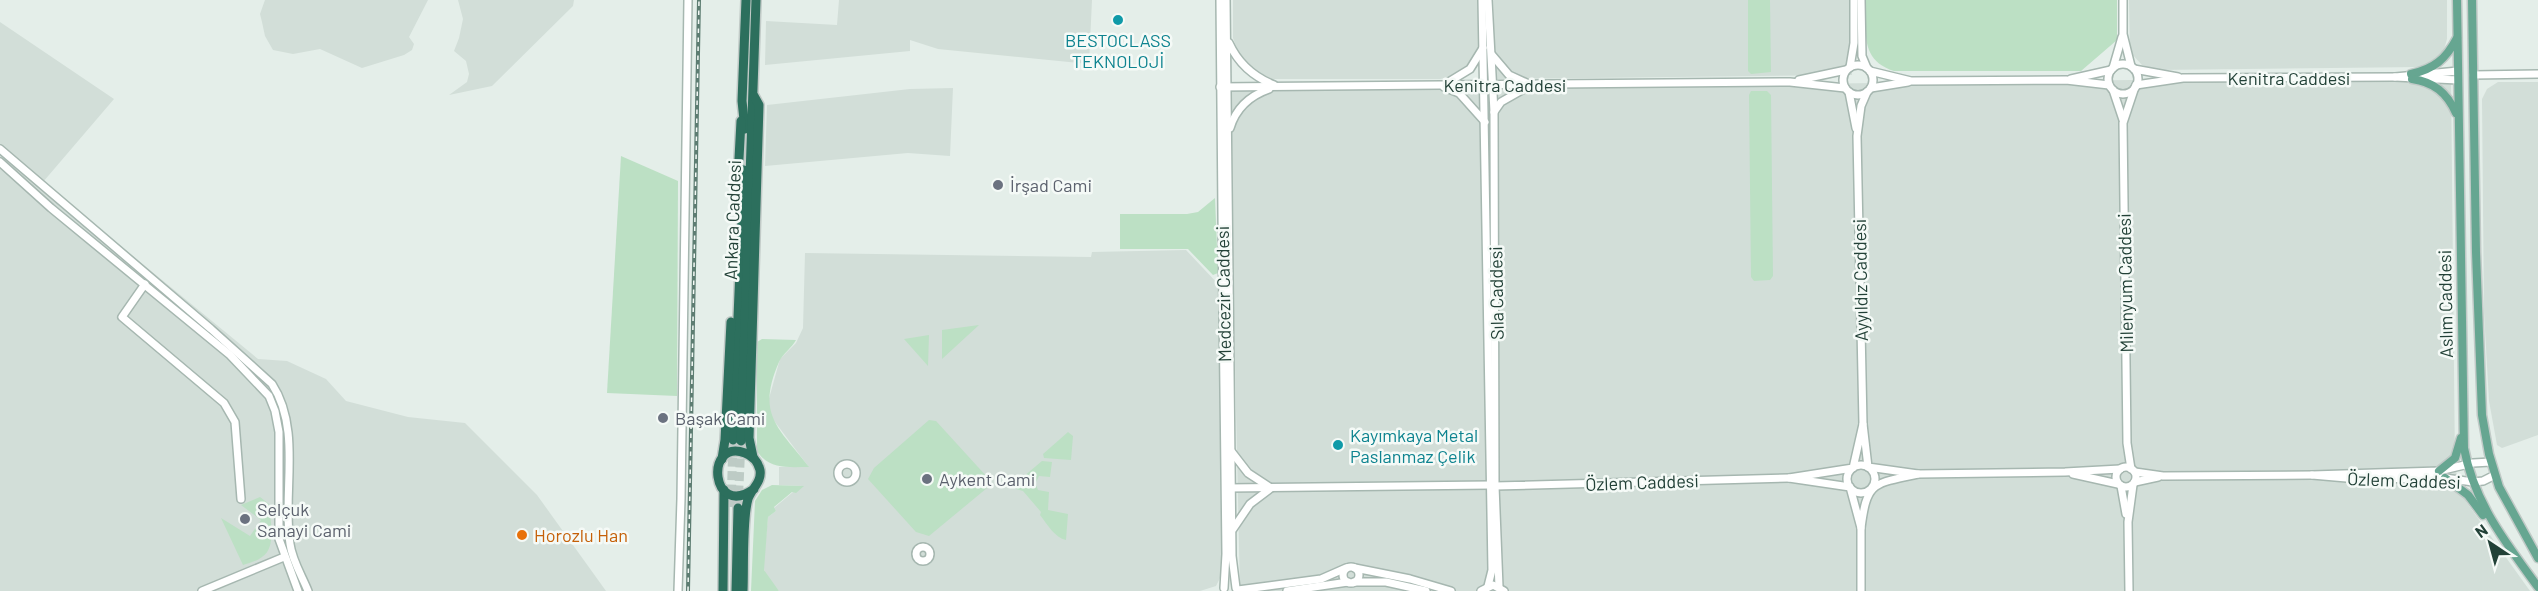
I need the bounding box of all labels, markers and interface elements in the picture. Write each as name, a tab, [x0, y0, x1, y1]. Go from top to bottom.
marker: BESTOCLASS TEKNOLOJİ	[1111, 13, 1125, 27]
place label: BESTOCLASS TEKNOLOJİ	[1065, 29, 1171, 72]
street label: Kenitra Caddesi	[2228, 67, 2350, 89]
street label: Kenitra Caddesi	[1444, 74, 1566, 96]
street label: Ankara Caddesi	[719, 159, 745, 281]
place label: İrşad Cami	[1010, 174, 1092, 196]
marker: İrşad Cami	[991, 178, 1005, 192]
street label: Milenyum Caddesi	[2113, 213, 2137, 353]
street label: Ayyıldız Caddesi	[1848, 219, 1872, 341]
street label: Medcezir Caddesi	[1211, 226, 1235, 362]
street label: Sıla Caddesi	[1484, 246, 1508, 340]
street label: Aslım Caddesi	[2433, 250, 2457, 358]
place label: Başak Cami	[675, 407, 765, 429]
marker: Başak Cami	[656, 411, 670, 425]
place label: Kayımkaya Metal Paslanmaz Çelik	[1350, 424, 1478, 467]
marker: Kayımkaya Metal Paslanmaz Çelik	[1331, 438, 1345, 452]
street label: Özlem Caddesi	[2347, 467, 2461, 493]
place label: Aykent Cami	[939, 468, 1035, 490]
street label: Özlem Caddesi	[1585, 469, 1699, 495]
marker: Aykent Cami	[920, 472, 934, 486]
place label: Selçuk Sanayi Cami	[257, 498, 351, 541]
marker: Selçuk Sanayi Cami	[238, 512, 252, 526]
north arrow	[2460, 513, 2520, 573]
text: N	[2471, 520, 2491, 541]
place label: Horozlu Han	[534, 524, 628, 546]
marker: Horozlu Han	[515, 528, 529, 542]

